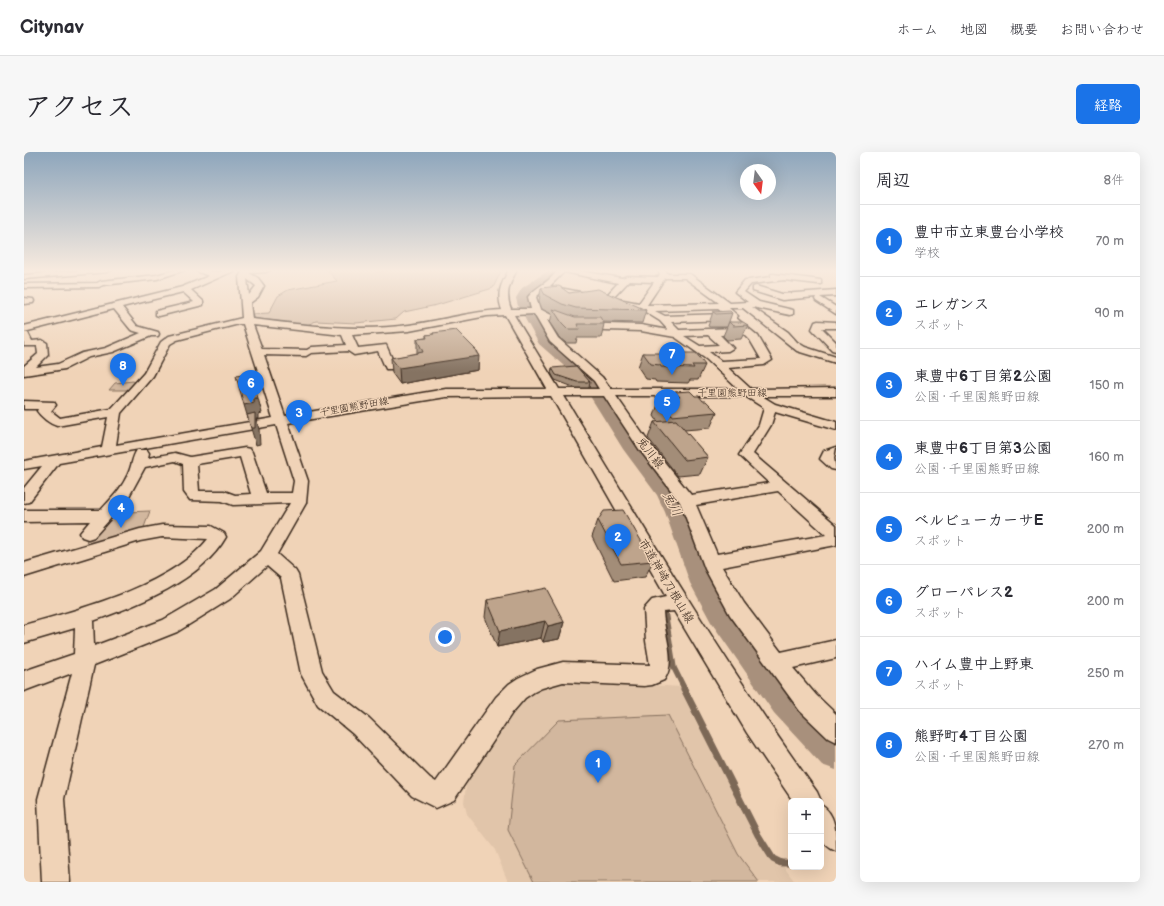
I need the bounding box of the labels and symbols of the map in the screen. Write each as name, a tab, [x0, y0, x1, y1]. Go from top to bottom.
north arrow	[740, 164, 776, 200]
pin: 7	[659, 342, 685, 375]
pin: 8	[110, 353, 136, 386]
pin: 6	[238, 370, 264, 403]
street label: 千里園熊野田線	[697, 387, 767, 399]
pin: 5	[654, 389, 680, 422]
street label: 千里園熊野田線	[318, 395, 390, 419]
pin: 3	[286, 400, 312, 433]
street label: 兎川線	[633, 434, 667, 472]
water label: 兎川	[659, 489, 685, 519]
pin: 4	[108, 495, 134, 528]
pin: 2	[605, 524, 631, 557]
street label: 市道神崎刀根山線	[635, 536, 697, 626]
your location	[435, 627, 455, 647]
pin: 1	[585, 750, 611, 783]

